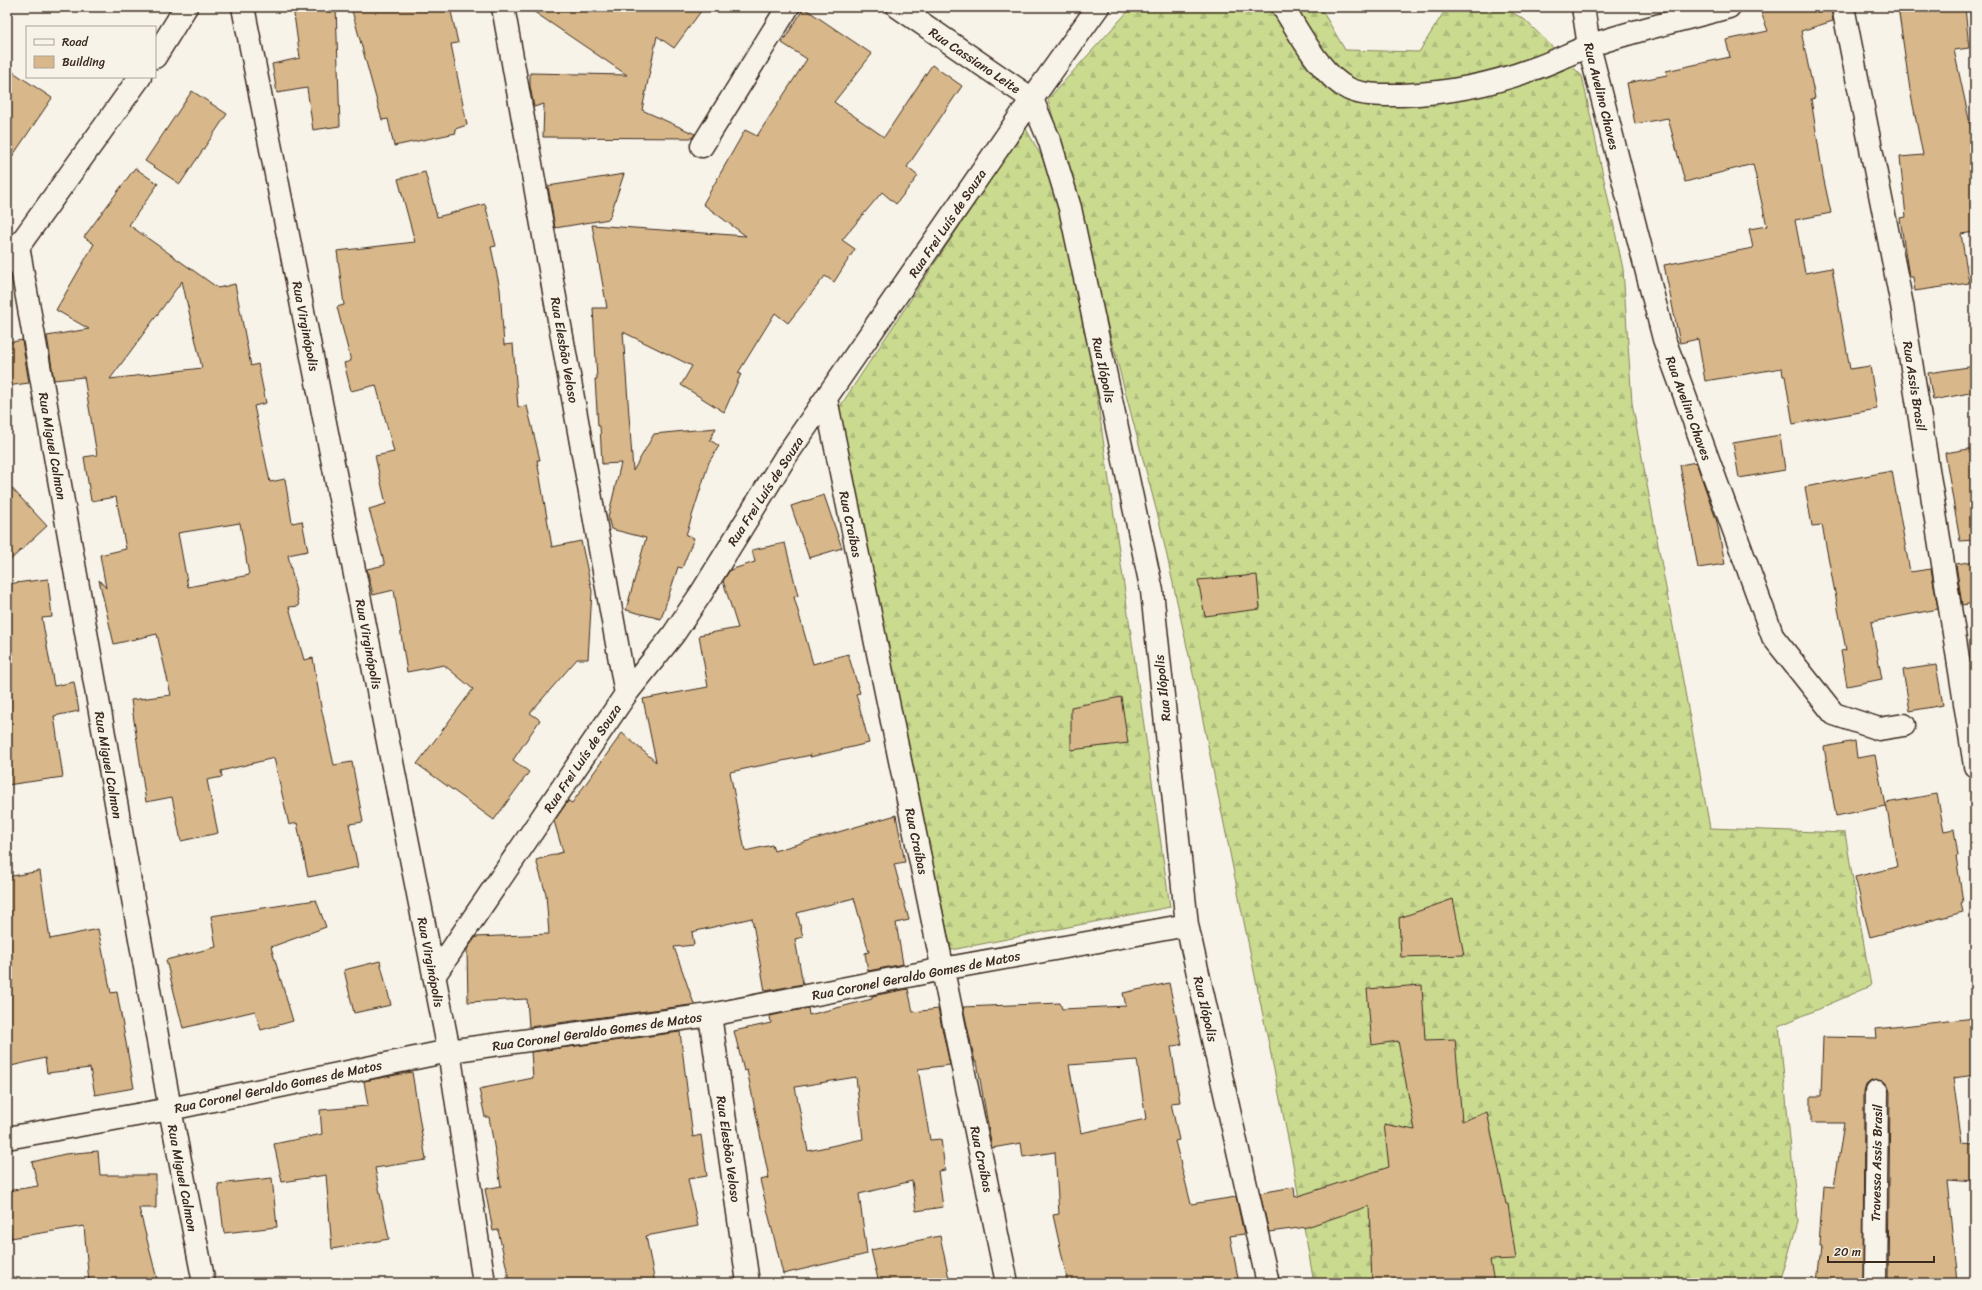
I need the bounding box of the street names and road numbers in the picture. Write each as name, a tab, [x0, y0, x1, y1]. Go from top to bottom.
street label: Rua Cassiano Leite	[924, 21, 1025, 100]
street label: Rua Avelino Chaves	[1577, 40, 1626, 153]
street label: Rua Frei Luís de Souza	[902, 164, 993, 282]
street label: Rua Virginópolis	[286, 279, 326, 374]
street label: Rua Elesbão Veloso	[544, 295, 585, 405]
street label: Rua Ilópolis	[1085, 335, 1122, 406]
street label: Rua Assis Brasil	[1896, 339, 1933, 433]
street label: Rua Avelino Chaves	[1659, 353, 1718, 464]
street label: Rua Miguel Calmon	[32, 391, 73, 502]
street label: Rua Frei Luís de Souza	[721, 431, 810, 551]
street label: Rua Craíbas	[832, 489, 869, 560]
street label: Rua Virginópolis	[349, 597, 389, 692]
street label: Rua Ilópolis	[1147, 653, 1177, 722]
street label: Rua Frei Luís de Souza	[537, 699, 628, 817]
street label: Rua Miguel Calmon	[88, 710, 129, 821]
street label: Rua Craíbas	[898, 806, 935, 877]
street label: Rua Virginópolis	[411, 915, 451, 1010]
street label: Rua Coronel Geraldo Gomes de Matos	[810, 944, 1022, 1007]
street label: Rua Ilópolis	[1187, 974, 1224, 1045]
street label: Rua Coronel Geraldo Gomes de Matos	[491, 1005, 703, 1058]
street label: Rua Coronel Geraldo Gomes de Matos	[172, 1053, 384, 1120]
street label: Rua Elesbão Veloso	[710, 1094, 747, 1204]
street label: Travessa Assis Brasil	[1864, 1104, 1889, 1222]
street label: Rua Miguel Calmon	[161, 1123, 204, 1234]
street label: Rua Craíbas	[963, 1124, 1000, 1195]

